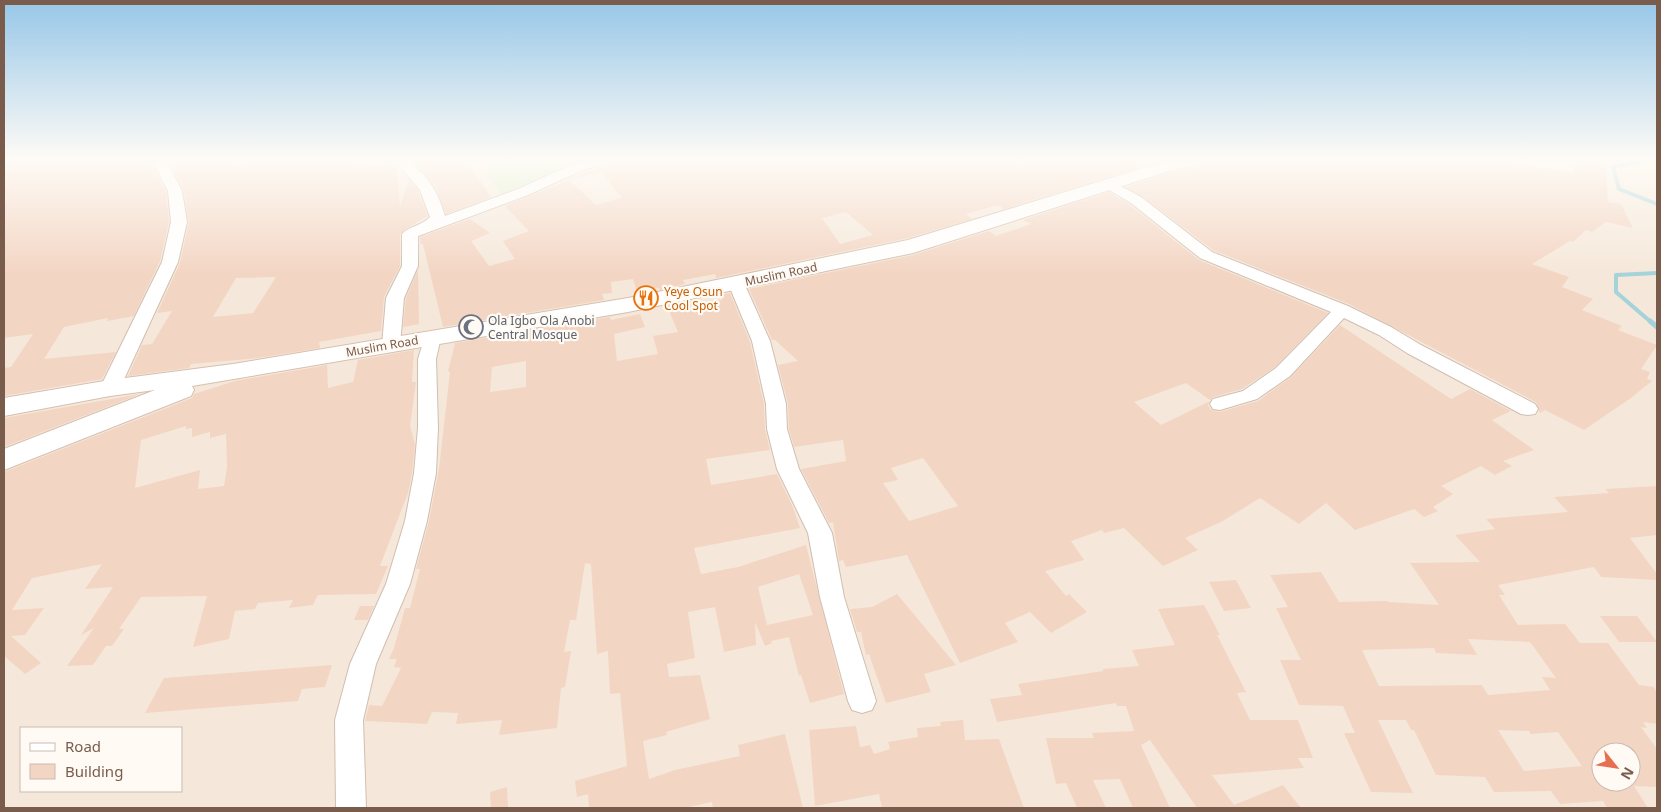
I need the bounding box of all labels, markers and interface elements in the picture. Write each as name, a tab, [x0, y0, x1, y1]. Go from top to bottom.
street label: Muslim Road	[743, 258, 819, 290]
place label: Yeye Osun Cool Spot	[664, 283, 723, 314]
restaurant icon: Yeye Osun Cool Spot	[633, 285, 659, 311]
place label: Ola Igbo Ola Anobi Central Mosque	[488, 312, 595, 343]
mosque icon: Ola Igbo Ola Anobi Central Mosque	[458, 314, 484, 340]
street label: Muslim Road	[344, 331, 420, 361]
legend	[20, 727, 182, 792]
text: Road	[65, 736, 101, 756]
north arrow	[1591, 742, 1641, 792]
text: Building	[65, 761, 123, 781]
text: N	[1617, 764, 1639, 783]

